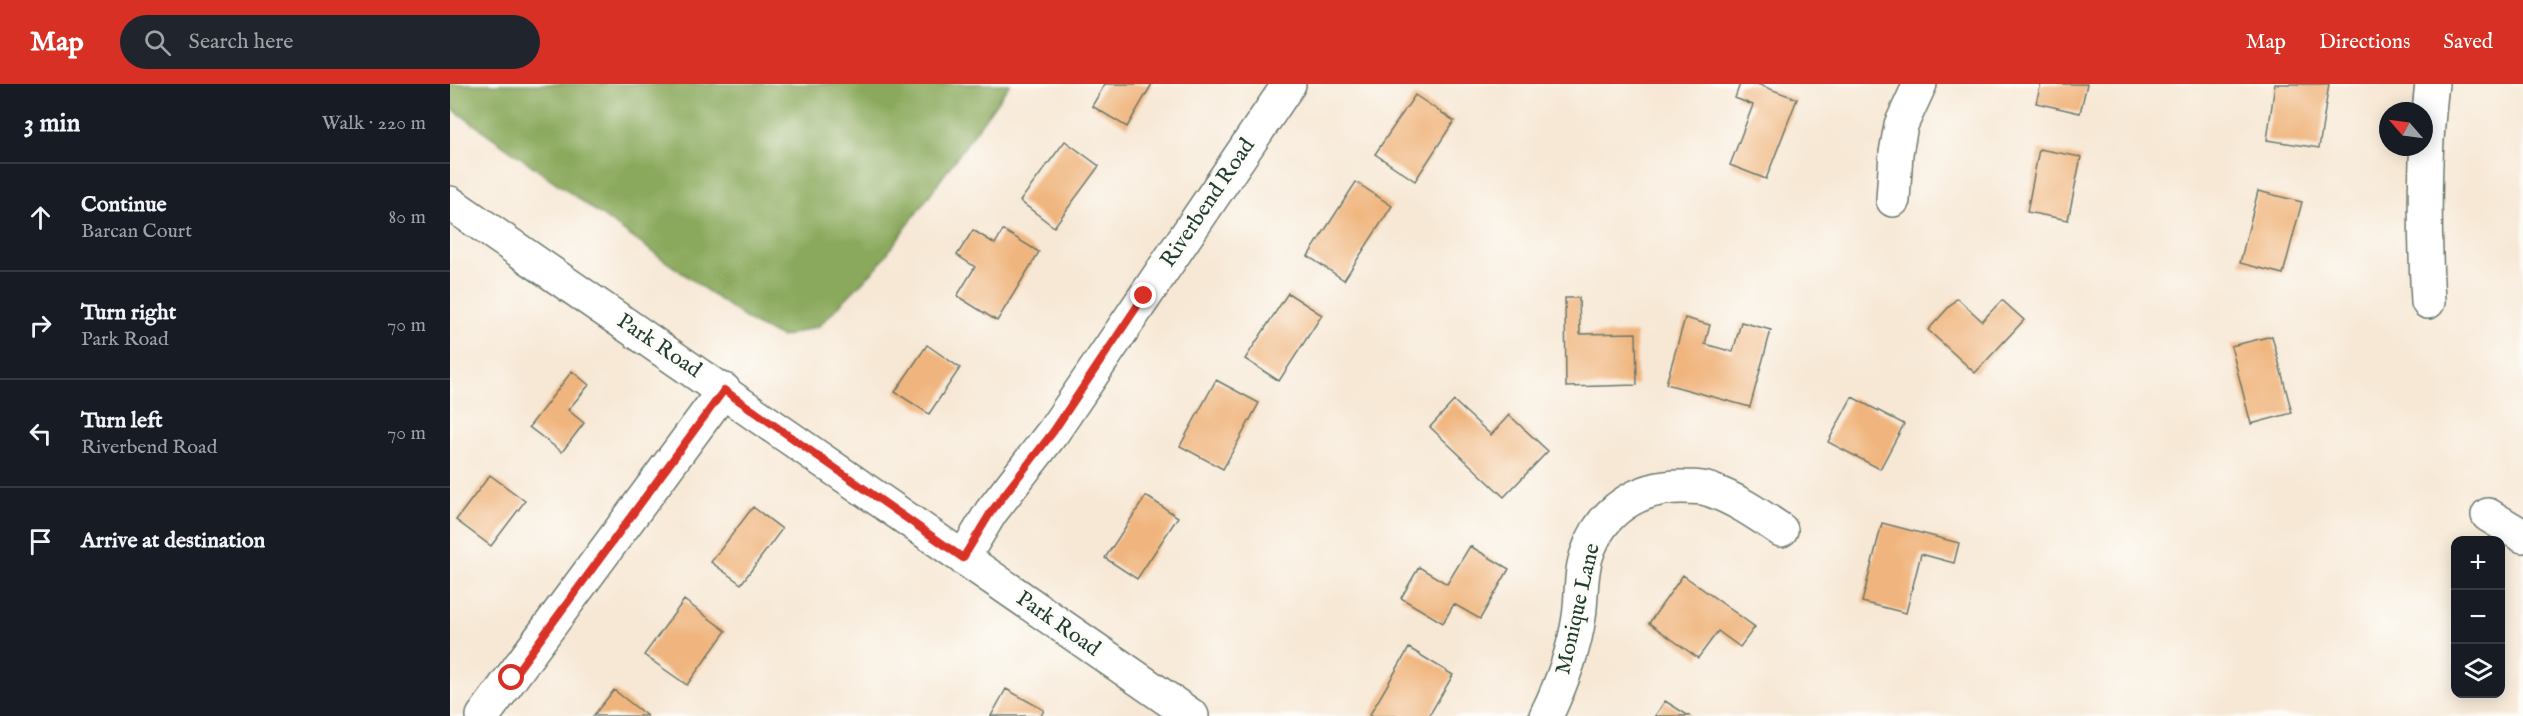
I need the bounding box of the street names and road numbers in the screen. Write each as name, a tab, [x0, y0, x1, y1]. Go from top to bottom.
street label: Riverbend Road	[1154, 133, 1262, 273]
street label: Park Road	[611, 307, 707, 385]
street label: Monique Lane	[1549, 541, 1607, 677]
street label: Park Road	[1010, 585, 1106, 663]

